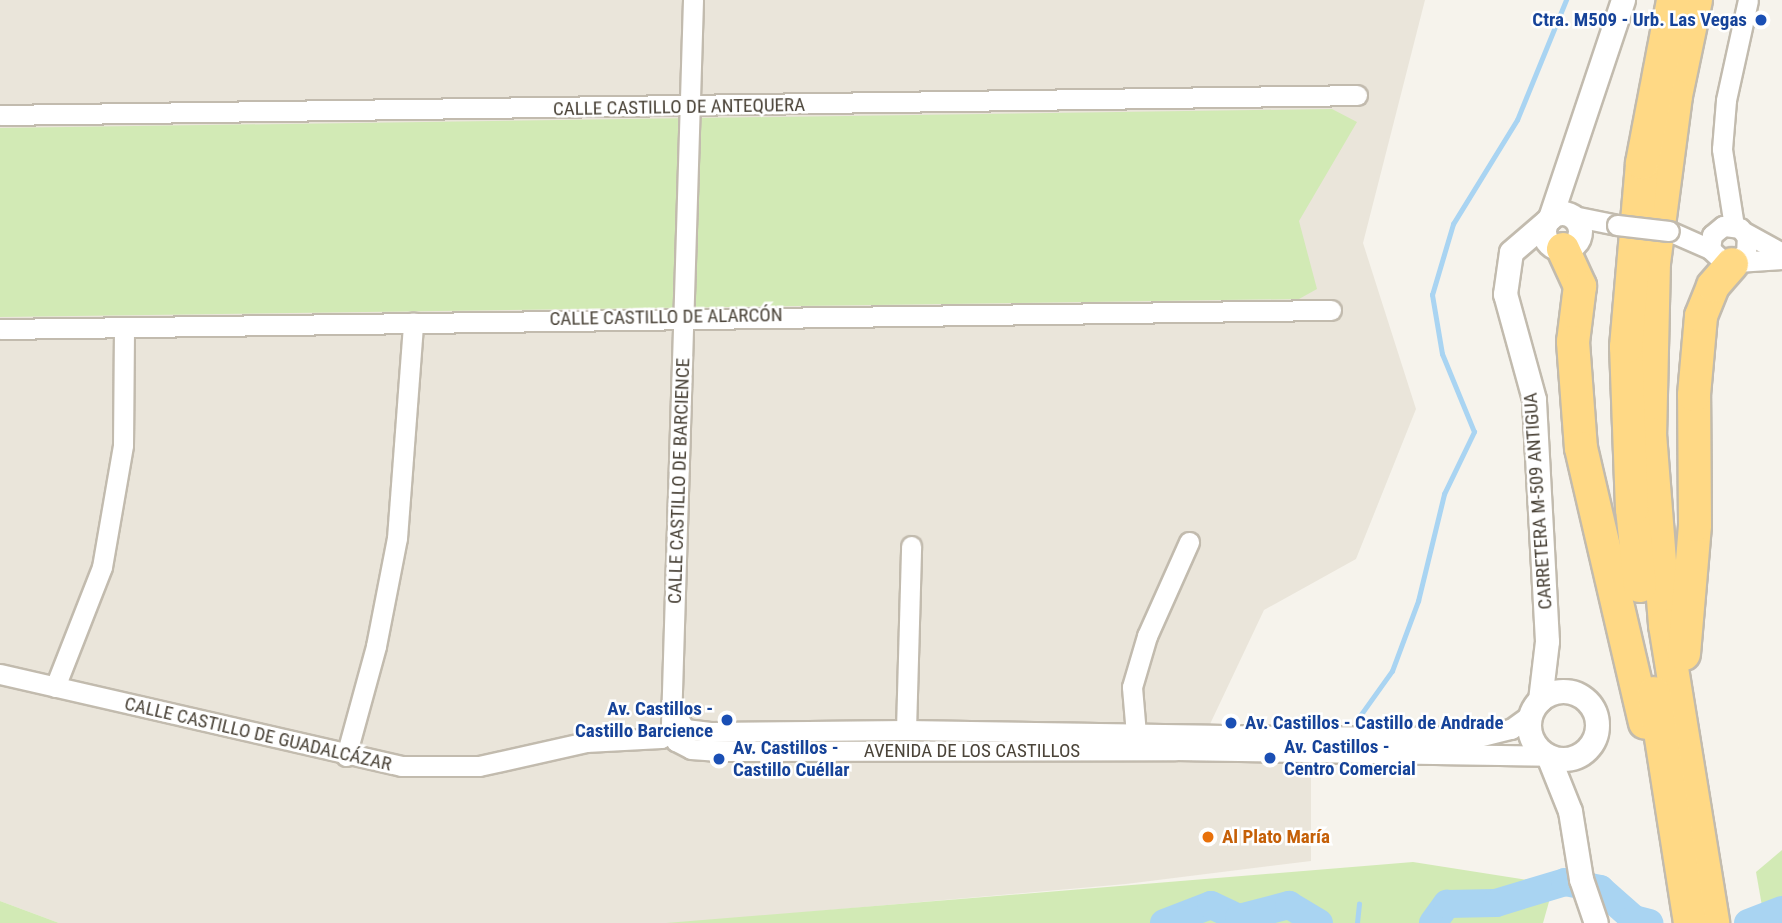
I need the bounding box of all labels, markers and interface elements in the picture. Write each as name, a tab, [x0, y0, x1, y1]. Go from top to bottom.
place label: Ctra. M509 - Urb. Las Vegas	[1532, 9, 1747, 31]
marker: Ctra. M509 - Urb. Las Vegas	[1753, 12, 1769, 28]
street label: CALLE CASTILLO DE ANTEQUERA	[553, 93, 805, 121]
street label: CALLE CASTILLO DE ALARCÓN	[549, 304, 783, 330]
street label: CALLE CASTILLO DE BARCIENCE	[663, 358, 695, 604]
street label: CARRETERA M-509 ANTIGUA	[1519, 392, 1557, 610]
street label: CALLE CASTILLO DE GUADALCÁZAR	[122, 692, 394, 776]
place label: Av. Castillos - Castillo Barcience	[575, 698, 713, 742]
marker: Av. Castillos - Castillo Barcience	[719, 712, 735, 728]
place label: Av. Castillos - Castillo de Andrade	[1245, 712, 1504, 734]
marker: Av. Castillos - Castillo de Andrade	[1223, 715, 1239, 731]
place label: Av. Castillos - Centro Comercial	[1284, 736, 1416, 780]
place label: Av. Castillos - Castillo Cuéllar	[733, 737, 850, 781]
street label: AVENIDA DE LOS CASTILLOS	[864, 740, 1080, 762]
marker: Av. Castillos - Centro Comercial	[1262, 750, 1278, 766]
marker: Av. Castillos - Castillo Cuéllar	[711, 751, 727, 767]
place label: Al Plato María	[1222, 826, 1330, 848]
marker: Al Plato María	[1200, 829, 1216, 845]

